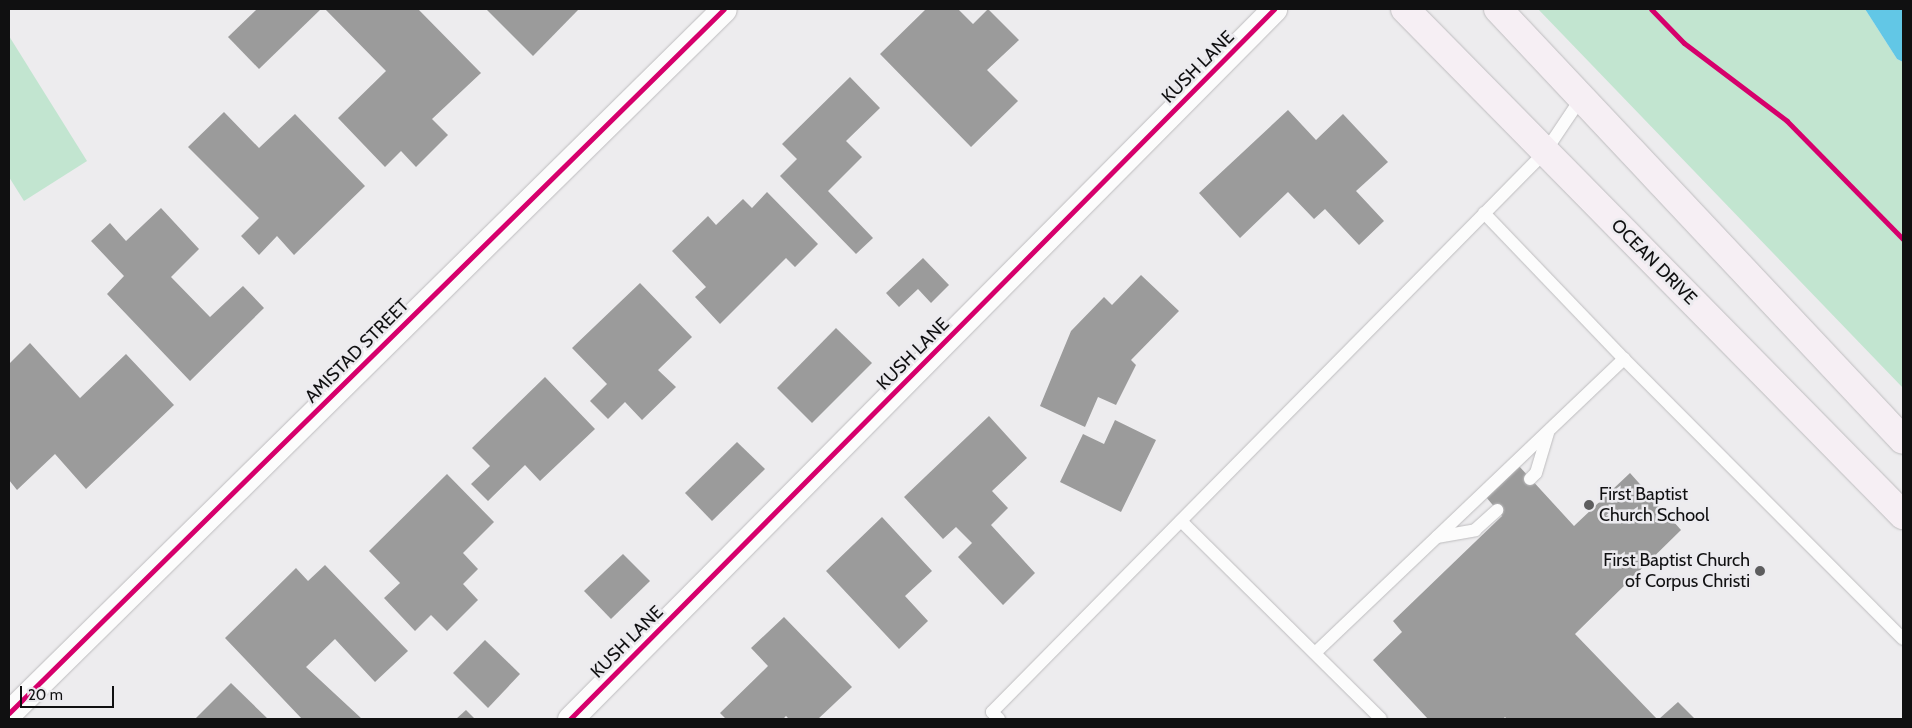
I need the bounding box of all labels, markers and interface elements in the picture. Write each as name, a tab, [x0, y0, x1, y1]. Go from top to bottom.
street label: KUSH LANE	[1157, 26, 1239, 108]
street label: OCEAN DRIVE	[1607, 215, 1701, 309]
street label: AMISTAD STREET	[301, 295, 413, 407]
street label: KUSH LANE	[872, 313, 954, 395]
place label: First Baptist Church School	[1599, 484, 1709, 526]
marker: First Baptist Church School	[1583, 499, 1595, 511]
place label: First Baptist Church of Corpus Christi	[1603, 550, 1750, 592]
marker: First Baptist Church of Corpus Christi	[1754, 565, 1766, 577]
street label: KUSH LANE	[586, 601, 668, 683]
scale bar	[22, 676, 116, 708]
text: 20 m	[28, 686, 63, 704]

